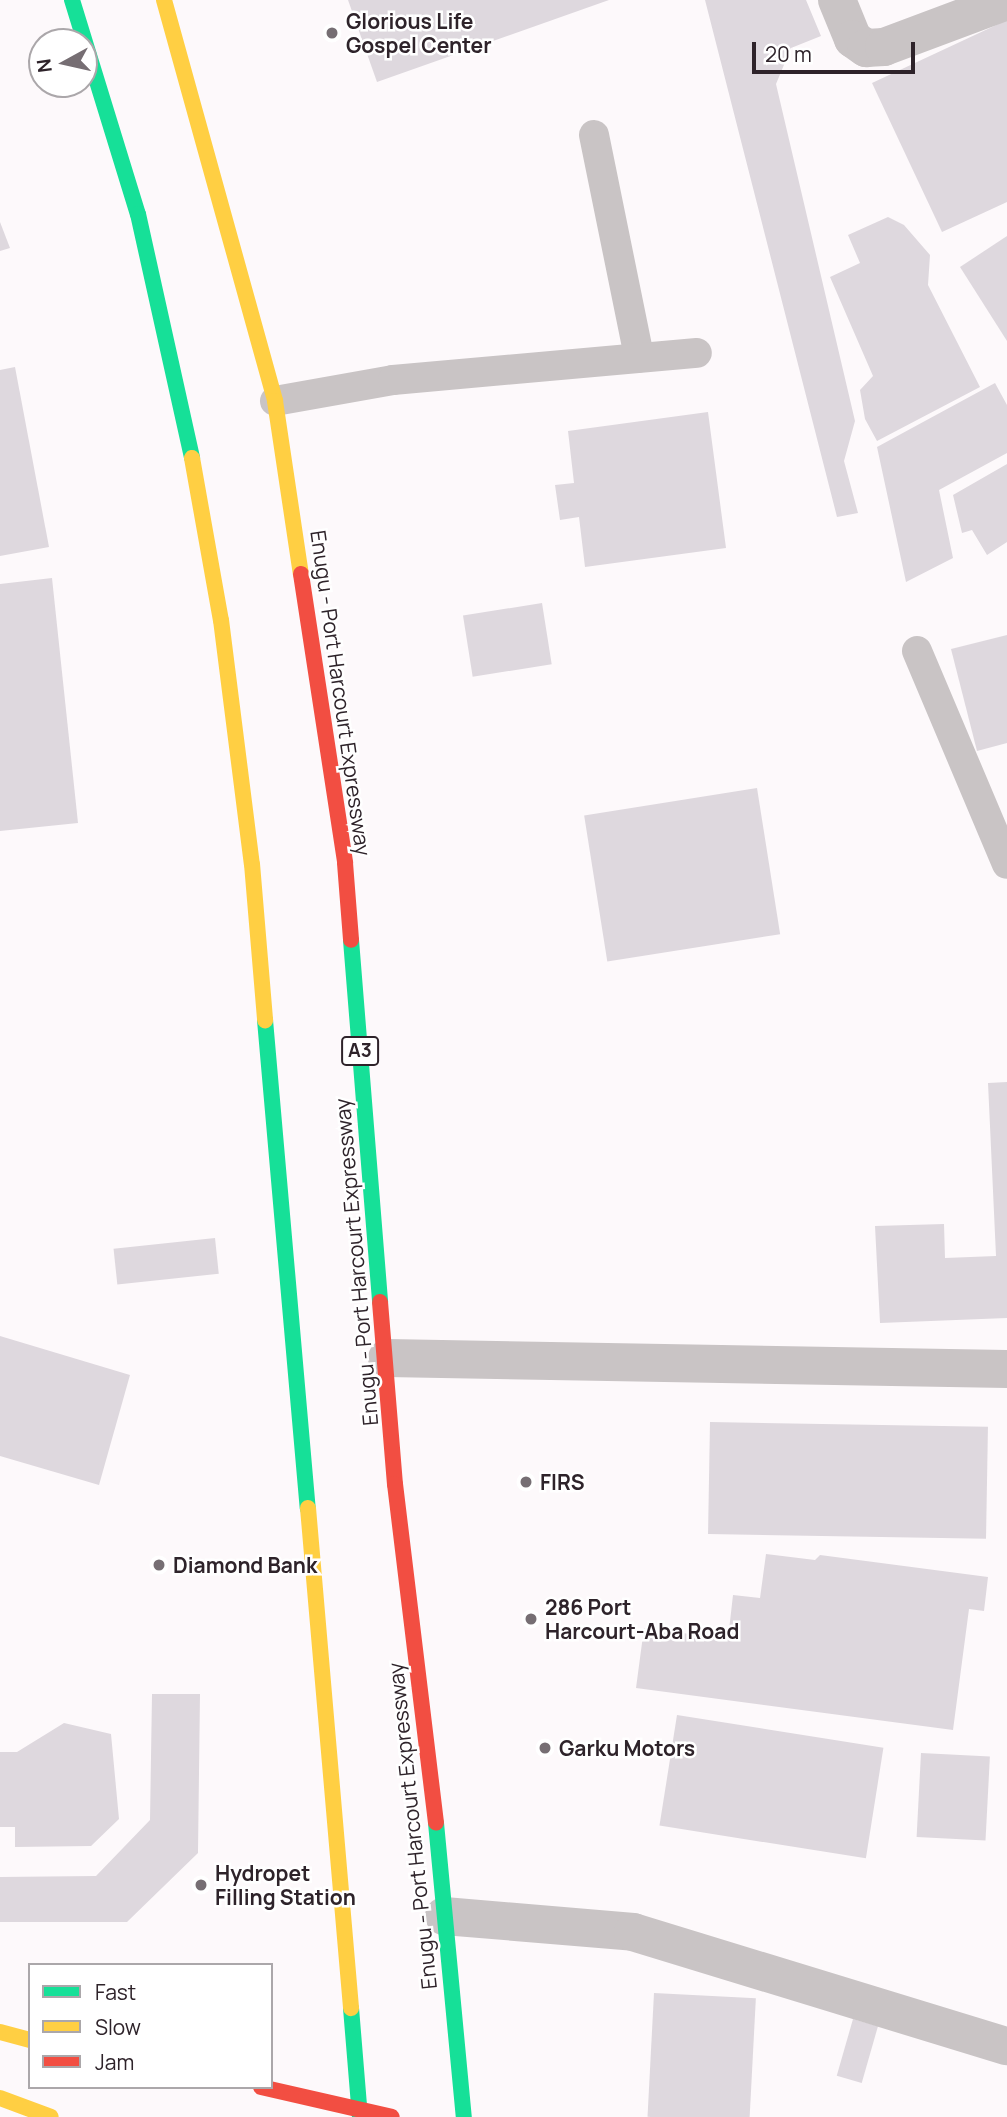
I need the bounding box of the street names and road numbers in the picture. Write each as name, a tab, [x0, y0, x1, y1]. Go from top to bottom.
street label: Enugu - Port Harcourt Expressway	[306, 529, 376, 857]
road number: A3	[341, 1036, 379, 1066]
street label: Enugu - Port Harcourt Expressway	[329, 1097, 383, 1427]
street label: Enugu - Port Harcourt Expressway	[382, 1661, 442, 1991]

